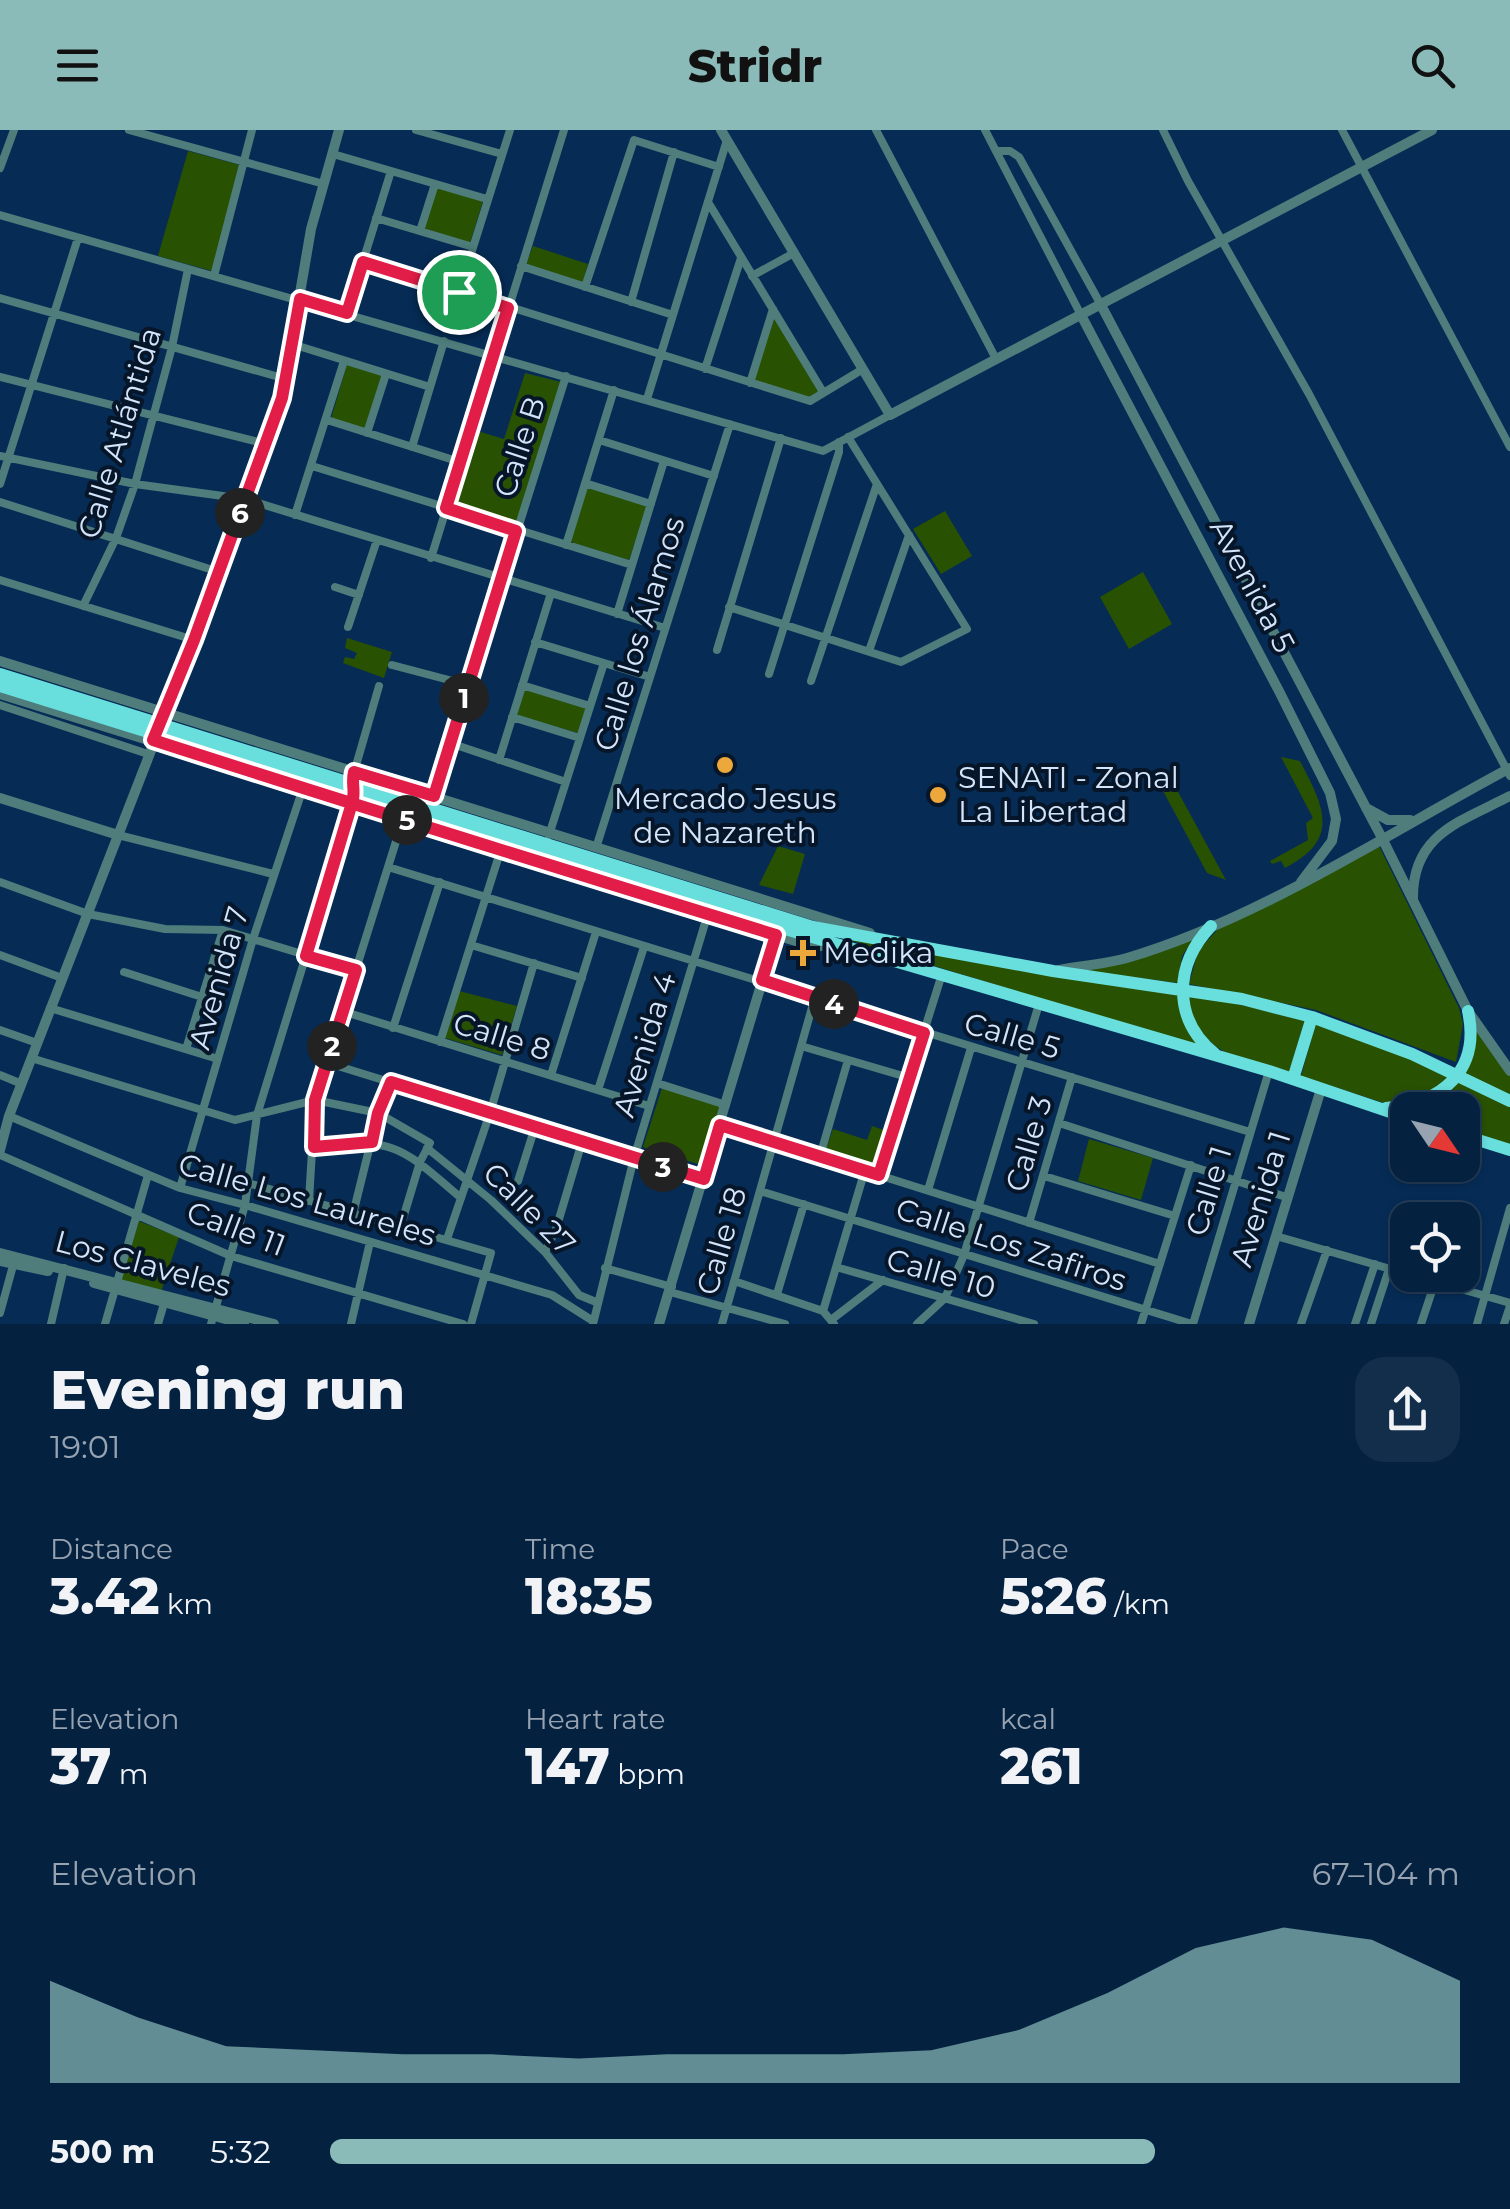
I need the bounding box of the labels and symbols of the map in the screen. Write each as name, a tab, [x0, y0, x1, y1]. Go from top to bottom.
pin	[417, 250, 502, 335]
street label: Calle Atlántida	[70, 323, 169, 543]
street label: Calle B	[486, 392, 553, 502]
pin: 6	[215, 488, 265, 538]
street label: Calle los Álamos	[586, 512, 693, 755]
street label: Avenida 5	[1202, 513, 1303, 659]
pin: 1	[439, 673, 489, 723]
marker: Mercado Jesus de Nazareth	[714, 754, 736, 776]
place label: SENATI - Zonal La Libertad	[958, 759, 1179, 830]
place label: Mercado Jesus de Nazareth	[614, 780, 836, 851]
marker: SENATI - Zonal La Libertad	[927, 784, 949, 806]
pin: 5	[382, 795, 432, 845]
street label: Avenida 7	[181, 902, 257, 1053]
place label: Medika	[823, 934, 934, 971]
marker: Medika	[792, 942, 814, 964]
street label: Avenida 4	[605, 968, 684, 1121]
pin: 4	[809, 979, 859, 1029]
street label: Calle 8	[449, 1004, 555, 1069]
street label: Calle 5	[960, 1004, 1064, 1067]
pin: 2	[307, 1021, 357, 1071]
street label: Calle 3	[997, 1092, 1060, 1196]
north arrow	[1390, 1092, 1480, 1182]
street label: Avenida 1	[1222, 1127, 1299, 1271]
pin: 3	[638, 1142, 688, 1192]
street label: Calle 1	[1177, 1142, 1240, 1240]
street label: Calle Los Laureles	[174, 1145, 440, 1254]
street label: Calle 27	[475, 1155, 583, 1263]
street label: Calle 18	[688, 1182, 755, 1299]
street label: Calle Los Zafiros	[891, 1190, 1131, 1299]
street label: Calle 11	[182, 1193, 291, 1264]
street label: Los Claveles	[51, 1222, 235, 1305]
street label: Calle 10	[882, 1240, 1000, 1307]

